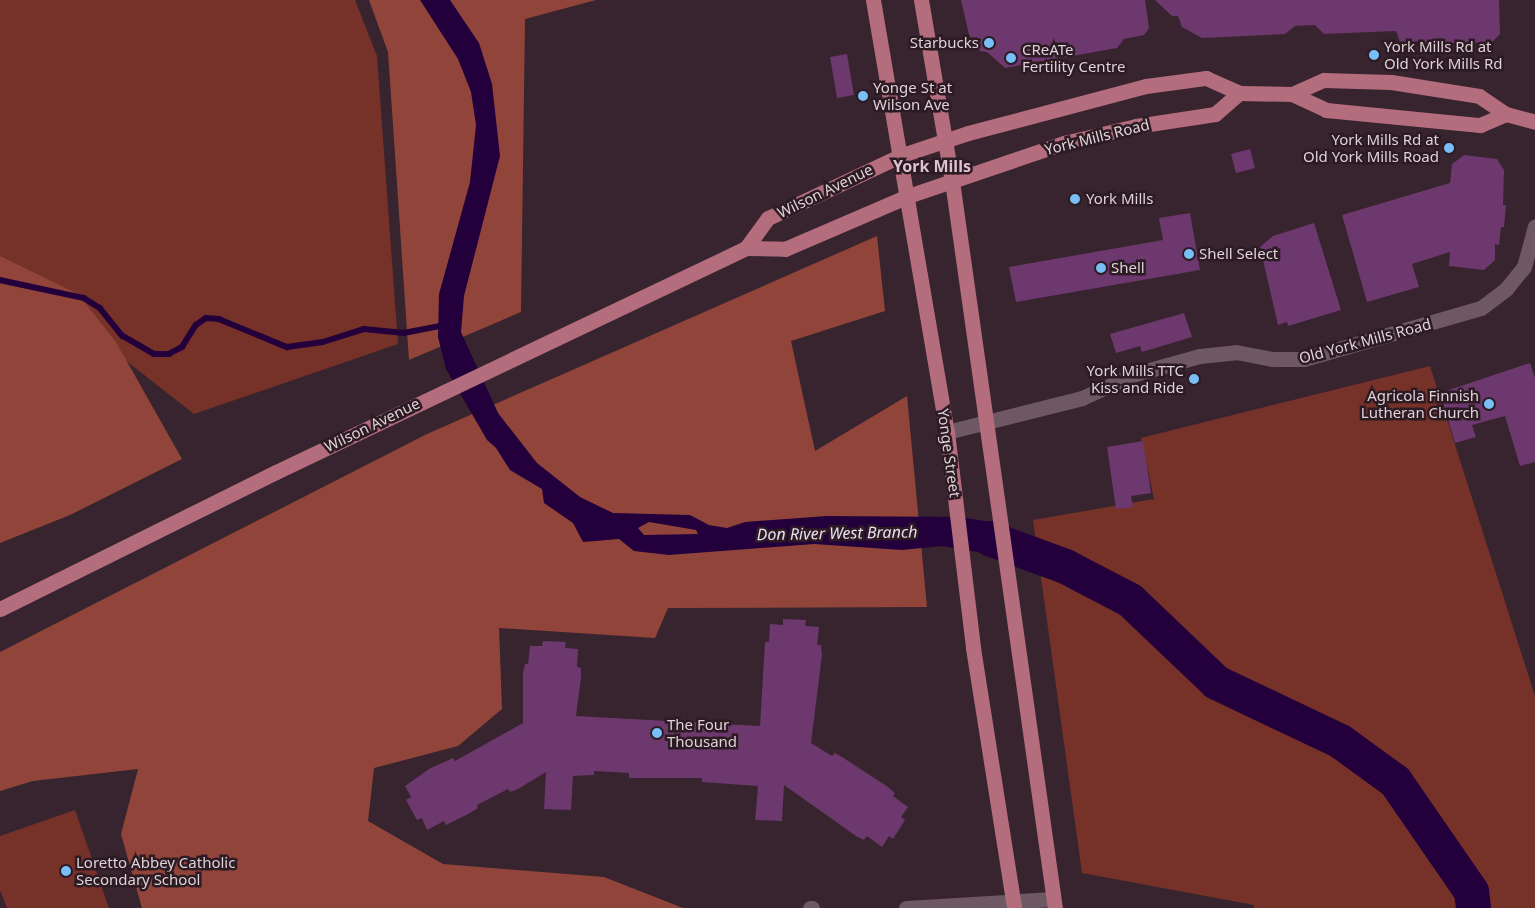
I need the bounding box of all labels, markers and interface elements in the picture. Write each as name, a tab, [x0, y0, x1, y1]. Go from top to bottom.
place label: Starbucks	[910, 34, 979, 52]
marker: Starbucks	[983, 37, 995, 49]
place label: York Mills Rd at Old York Mills Rd	[1384, 37, 1502, 72]
place label: CReATe Fertility Centre	[1022, 40, 1125, 75]
marker: York Mills Rd at Old York Mills Rd	[1368, 49, 1380, 61]
marker: CReATe Fertility Centre	[1004, 51, 1018, 65]
place label: Yonge St at Wilson Ave	[873, 78, 952, 113]
marker: Yonge St at Wilson Ave	[857, 90, 869, 102]
street label: York Mills Road	[1043, 115, 1151, 159]
place label: York Mills Rd at Old York Mills Road	[1303, 130, 1439, 165]
marker: York Mills Rd at Old York Mills Road	[1443, 142, 1455, 154]
district label: York Mills	[893, 156, 971, 176]
street label: Wilson Avenue	[774, 160, 876, 222]
place label: York Mills	[1086, 190, 1153, 208]
marker: York Mills	[1068, 192, 1082, 206]
place label: Shell Select	[1199, 245, 1278, 263]
marker: Shell Select	[1183, 248, 1195, 260]
place label: Shell	[1111, 259, 1145, 277]
marker: Shell	[1095, 262, 1107, 274]
street label: Old York Mills Road	[1297, 315, 1433, 367]
place label: York Mills TTC Kiss and Ride	[1087, 361, 1184, 396]
marker: York Mills TTC Kiss and Ride	[1188, 373, 1200, 385]
place label: Agricola Finnish Lutheran Church	[1361, 386, 1479, 421]
street label: Wilson Avenue	[321, 394, 423, 456]
marker: Agricola Finnish Lutheran Church	[1483, 398, 1495, 410]
street label: Yonge Street	[934, 407, 964, 499]
water label: Don River West Branch	[757, 522, 917, 544]
place label: The Four Thousand	[667, 715, 737, 750]
marker: The Four Thousand	[651, 727, 663, 739]
place label: Loretto Abbey Catholic Secondary School	[76, 853, 235, 888]
marker: Loretto Abbey Catholic Secondary School	[60, 865, 72, 877]

